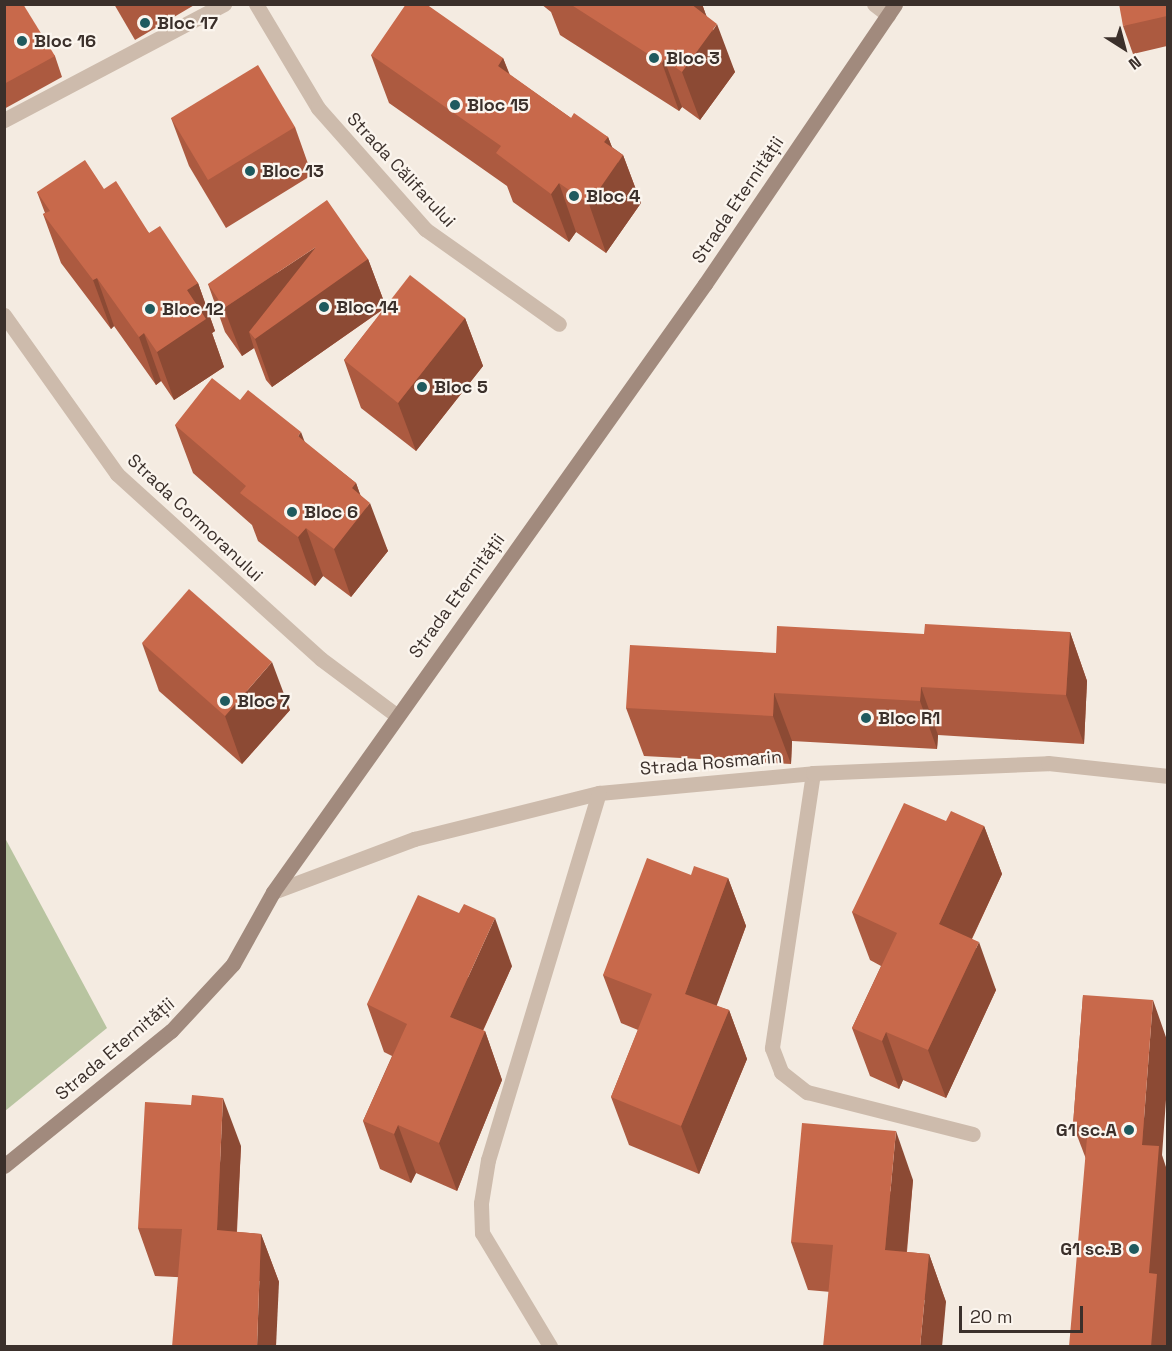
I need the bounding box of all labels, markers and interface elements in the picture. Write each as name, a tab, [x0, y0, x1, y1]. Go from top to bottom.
place label: Bloc 17	[157, 12, 218, 34]
marker: Bloc 17	[138, 16, 152, 30]
north arrow	[1094, 18, 1154, 78]
place label: Bloc 16	[34, 30, 96, 52]
marker: Bloc 16	[15, 34, 29, 48]
place label: Bloc 3	[666, 47, 720, 69]
marker: Bloc 3	[647, 51, 661, 65]
text: N	[1124, 51, 1145, 75]
place label: Bloc 15	[467, 94, 529, 116]
marker: Bloc 15	[448, 98, 462, 112]
street label: Strada Călifarului	[342, 108, 460, 232]
street label: Strada Eternității	[688, 132, 788, 268]
place label: Bloc 13	[262, 160, 324, 182]
marker: Bloc 13	[243, 164, 257, 178]
place label: Bloc 4	[586, 185, 640, 207]
marker: Bloc 4	[567, 189, 581, 203]
place label: Bloc 14	[336, 296, 398, 318]
place label: Bloc 12	[162, 298, 224, 320]
marker: Bloc 14	[317, 300, 331, 314]
marker: Bloc 12	[143, 302, 157, 316]
place label: Bloc 5	[434, 376, 488, 398]
marker: Bloc 5	[415, 380, 429, 394]
street label: Strada Cormoranului	[123, 450, 267, 586]
place label: Bloc 6	[304, 501, 358, 523]
marker: Bloc 6	[285, 505, 299, 519]
street label: Strada Eternității	[405, 530, 509, 662]
place label: Bloc 7	[237, 690, 290, 712]
marker: Bloc 7	[218, 694, 232, 708]
place label: Bloc R1	[878, 707, 940, 729]
marker: Bloc R1	[859, 711, 873, 725]
street label: Strada Rosmarin	[639, 746, 783, 780]
street label: Strada Eternității	[51, 993, 179, 1105]
place label: G1 sc.A	[1056, 1119, 1117, 1141]
marker: G1 sc.A	[1122, 1123, 1136, 1137]
place label: G1 sc.B	[1060, 1238, 1122, 1260]
marker: G1 sc.B	[1127, 1242, 1141, 1256]
scale bar	[962, 1294, 1086, 1332]
text: 20 m	[970, 1305, 1013, 1328]

